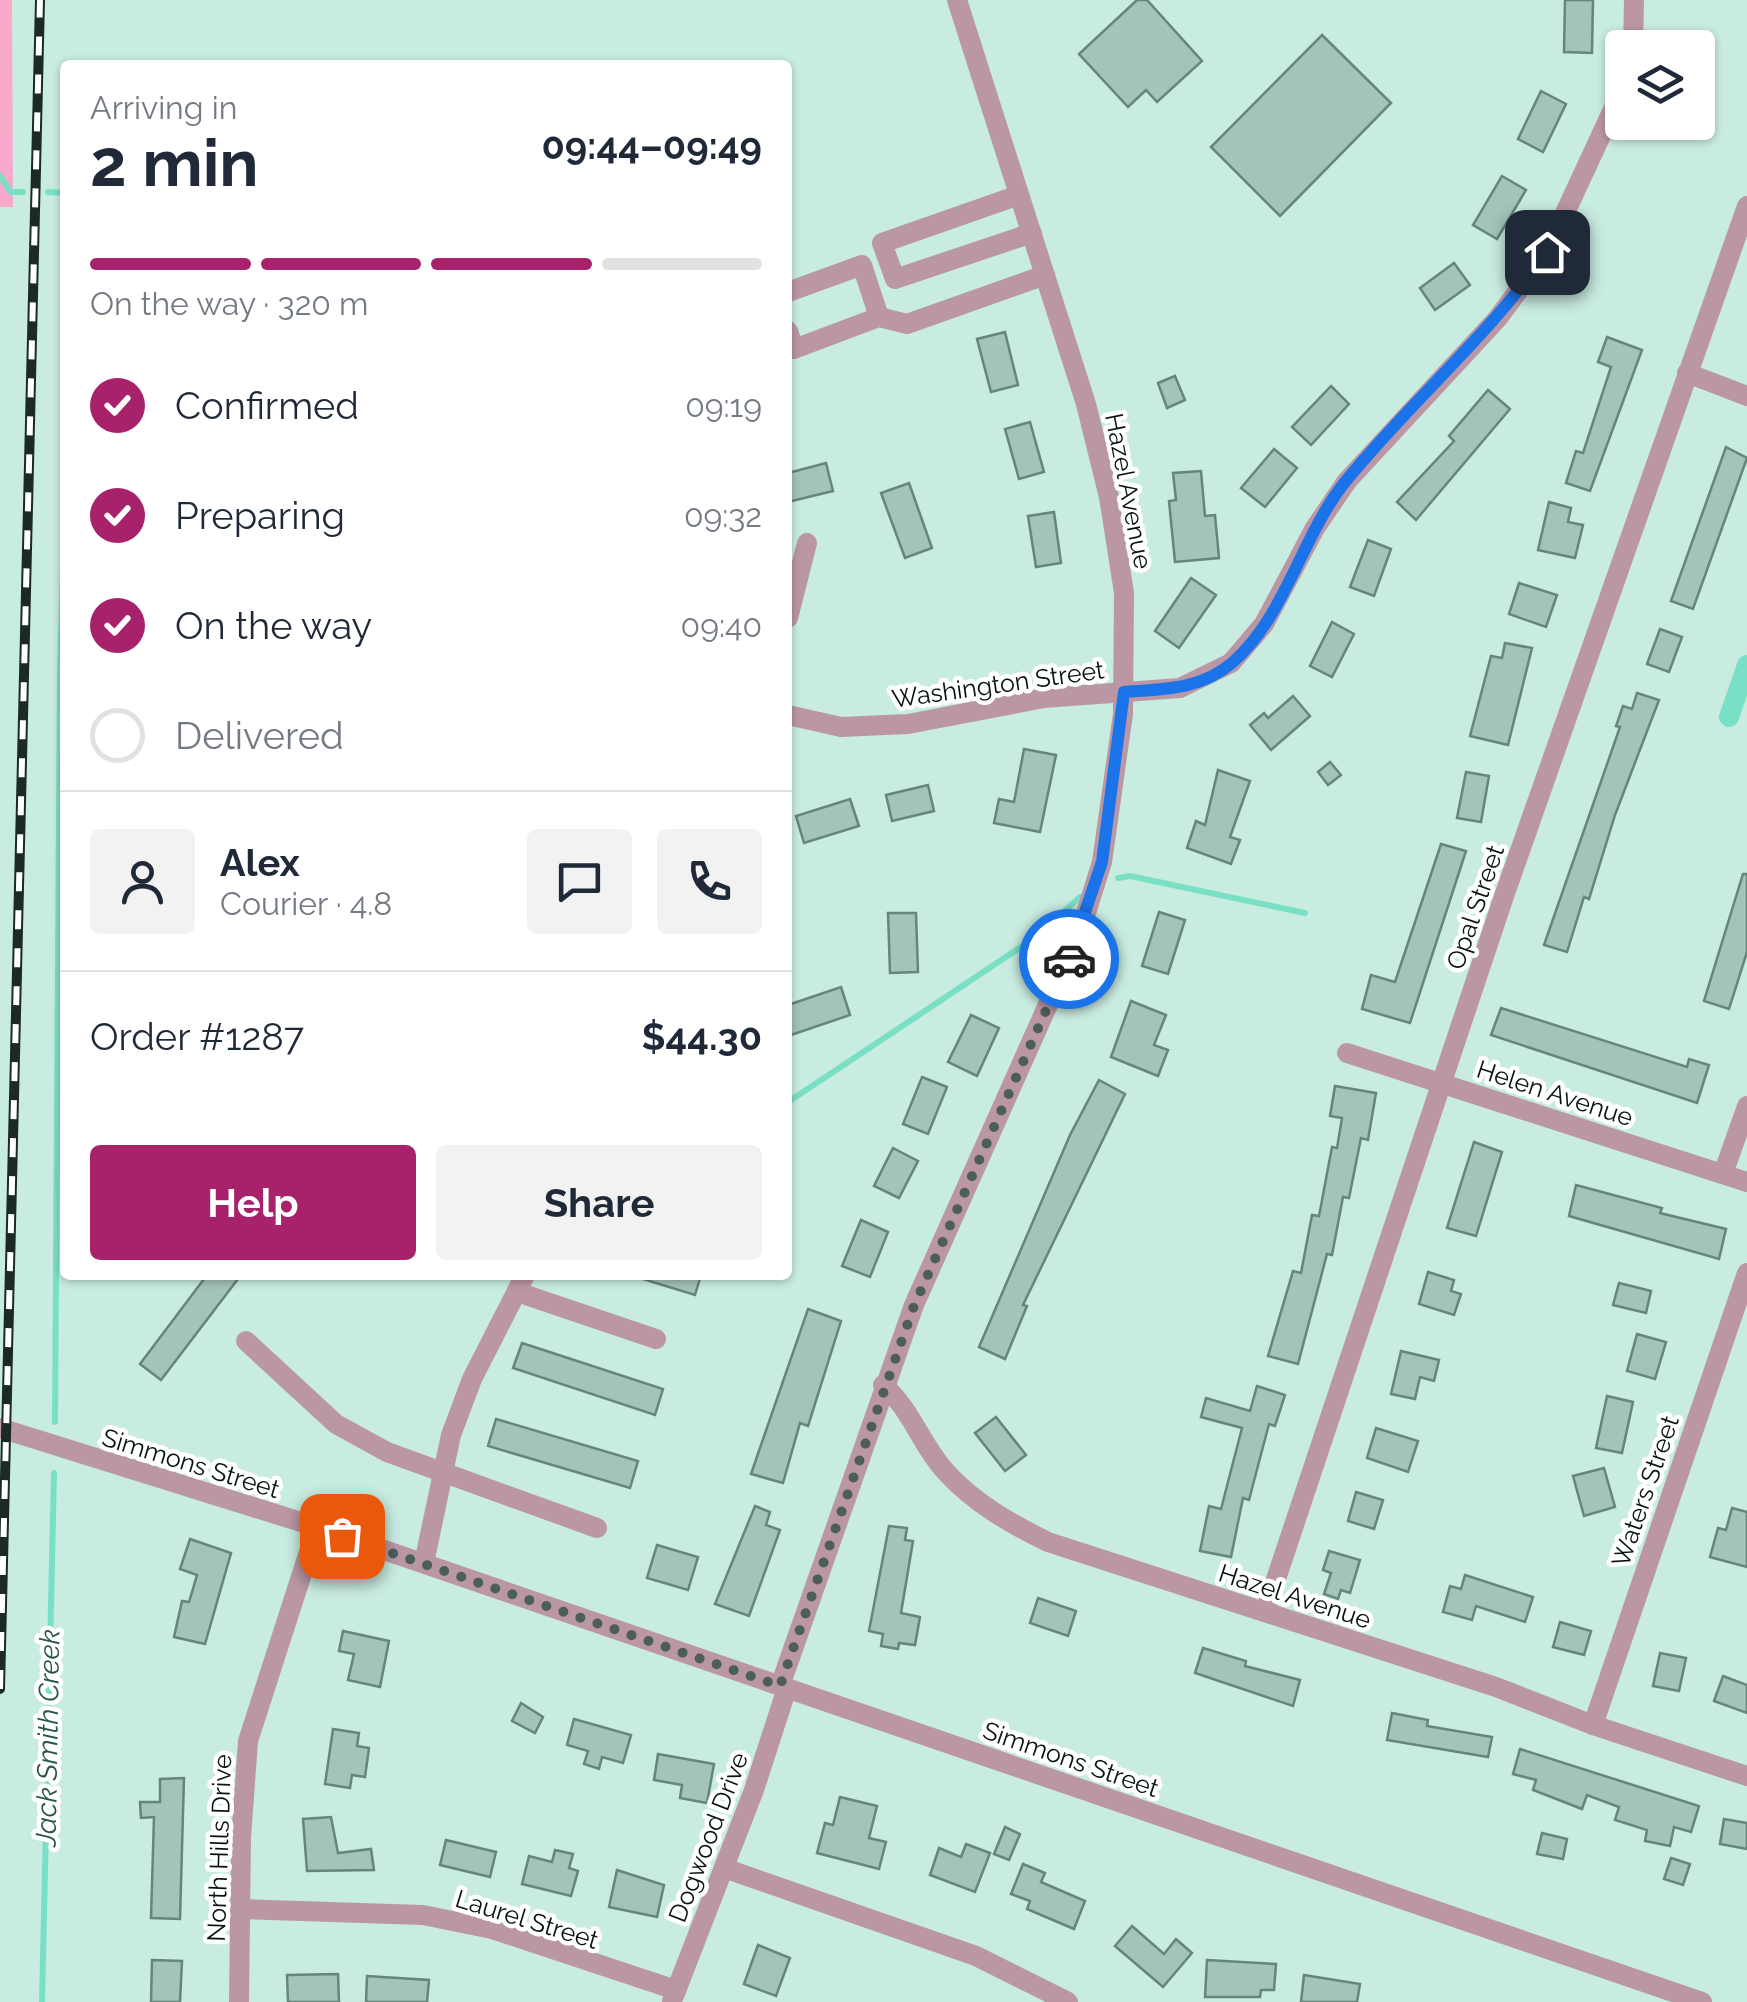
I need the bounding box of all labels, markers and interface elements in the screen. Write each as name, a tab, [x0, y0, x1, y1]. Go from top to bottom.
map controls	[1605, 30, 1715, 140]
button: layers	[1605, 30, 1715, 140]
text: Arriving in	[90, 89, 237, 126]
text: 09:44–09:49	[541, 123, 762, 168]
text: 2 min	[90, 125, 259, 201]
pin	[1505, 210, 1590, 295]
icon: home	[1520, 225, 1575, 280]
text: On the way · 320 m	[90, 285, 368, 322]
icon: check	[90, 378, 145, 433]
text: Confirmed	[175, 383, 359, 428]
text: 09:19	[685, 387, 762, 424]
street label: Hazel Avenue	[1099, 411, 1159, 571]
icon: check	[90, 488, 145, 543]
text: Preparing	[175, 493, 345, 538]
text: 09:32	[684, 497, 762, 534]
icon: check	[90, 598, 145, 653]
text: On the way	[175, 603, 372, 648]
text: 09:40	[681, 607, 762, 644]
street label: Washington Street	[890, 654, 1107, 714]
text: Delivered	[175, 713, 344, 758]
button: person	[90, 829, 195, 934]
button: chat	[527, 829, 632, 934]
button: phone	[657, 829, 762, 934]
text: Alex	[220, 840, 300, 885]
street label: Opal Street	[1440, 840, 1510, 973]
text: Courier · 4.8	[220, 885, 392, 922]
courier	[1019, 909, 1119, 1009]
icon: car	[1042, 932, 1097, 987]
text: Order #1287	[90, 1014, 304, 1059]
text: $44.30	[641, 1014, 762, 1059]
street label: Helen Avenue	[1473, 1054, 1637, 1132]
button: Help	[90, 1145, 416, 1260]
button: Share	[436, 1145, 762, 1260]
street label: Waters Street	[1605, 1411, 1685, 1570]
street label: Simmons Street	[99, 1422, 284, 1504]
pin	[300, 1494, 385, 1579]
icon: bag	[315, 1509, 370, 1564]
street label: Hazel Avenue	[1215, 1557, 1375, 1635]
water label: Jack Smith Creek	[30, 1629, 66, 1849]
street label: Simmons Street	[979, 1715, 1163, 1803]
street label: Dogwood Drive	[662, 1748, 754, 1926]
street label: North Hills Drive	[201, 1754, 237, 1942]
street label: Laurel Street	[452, 1883, 603, 1955]

